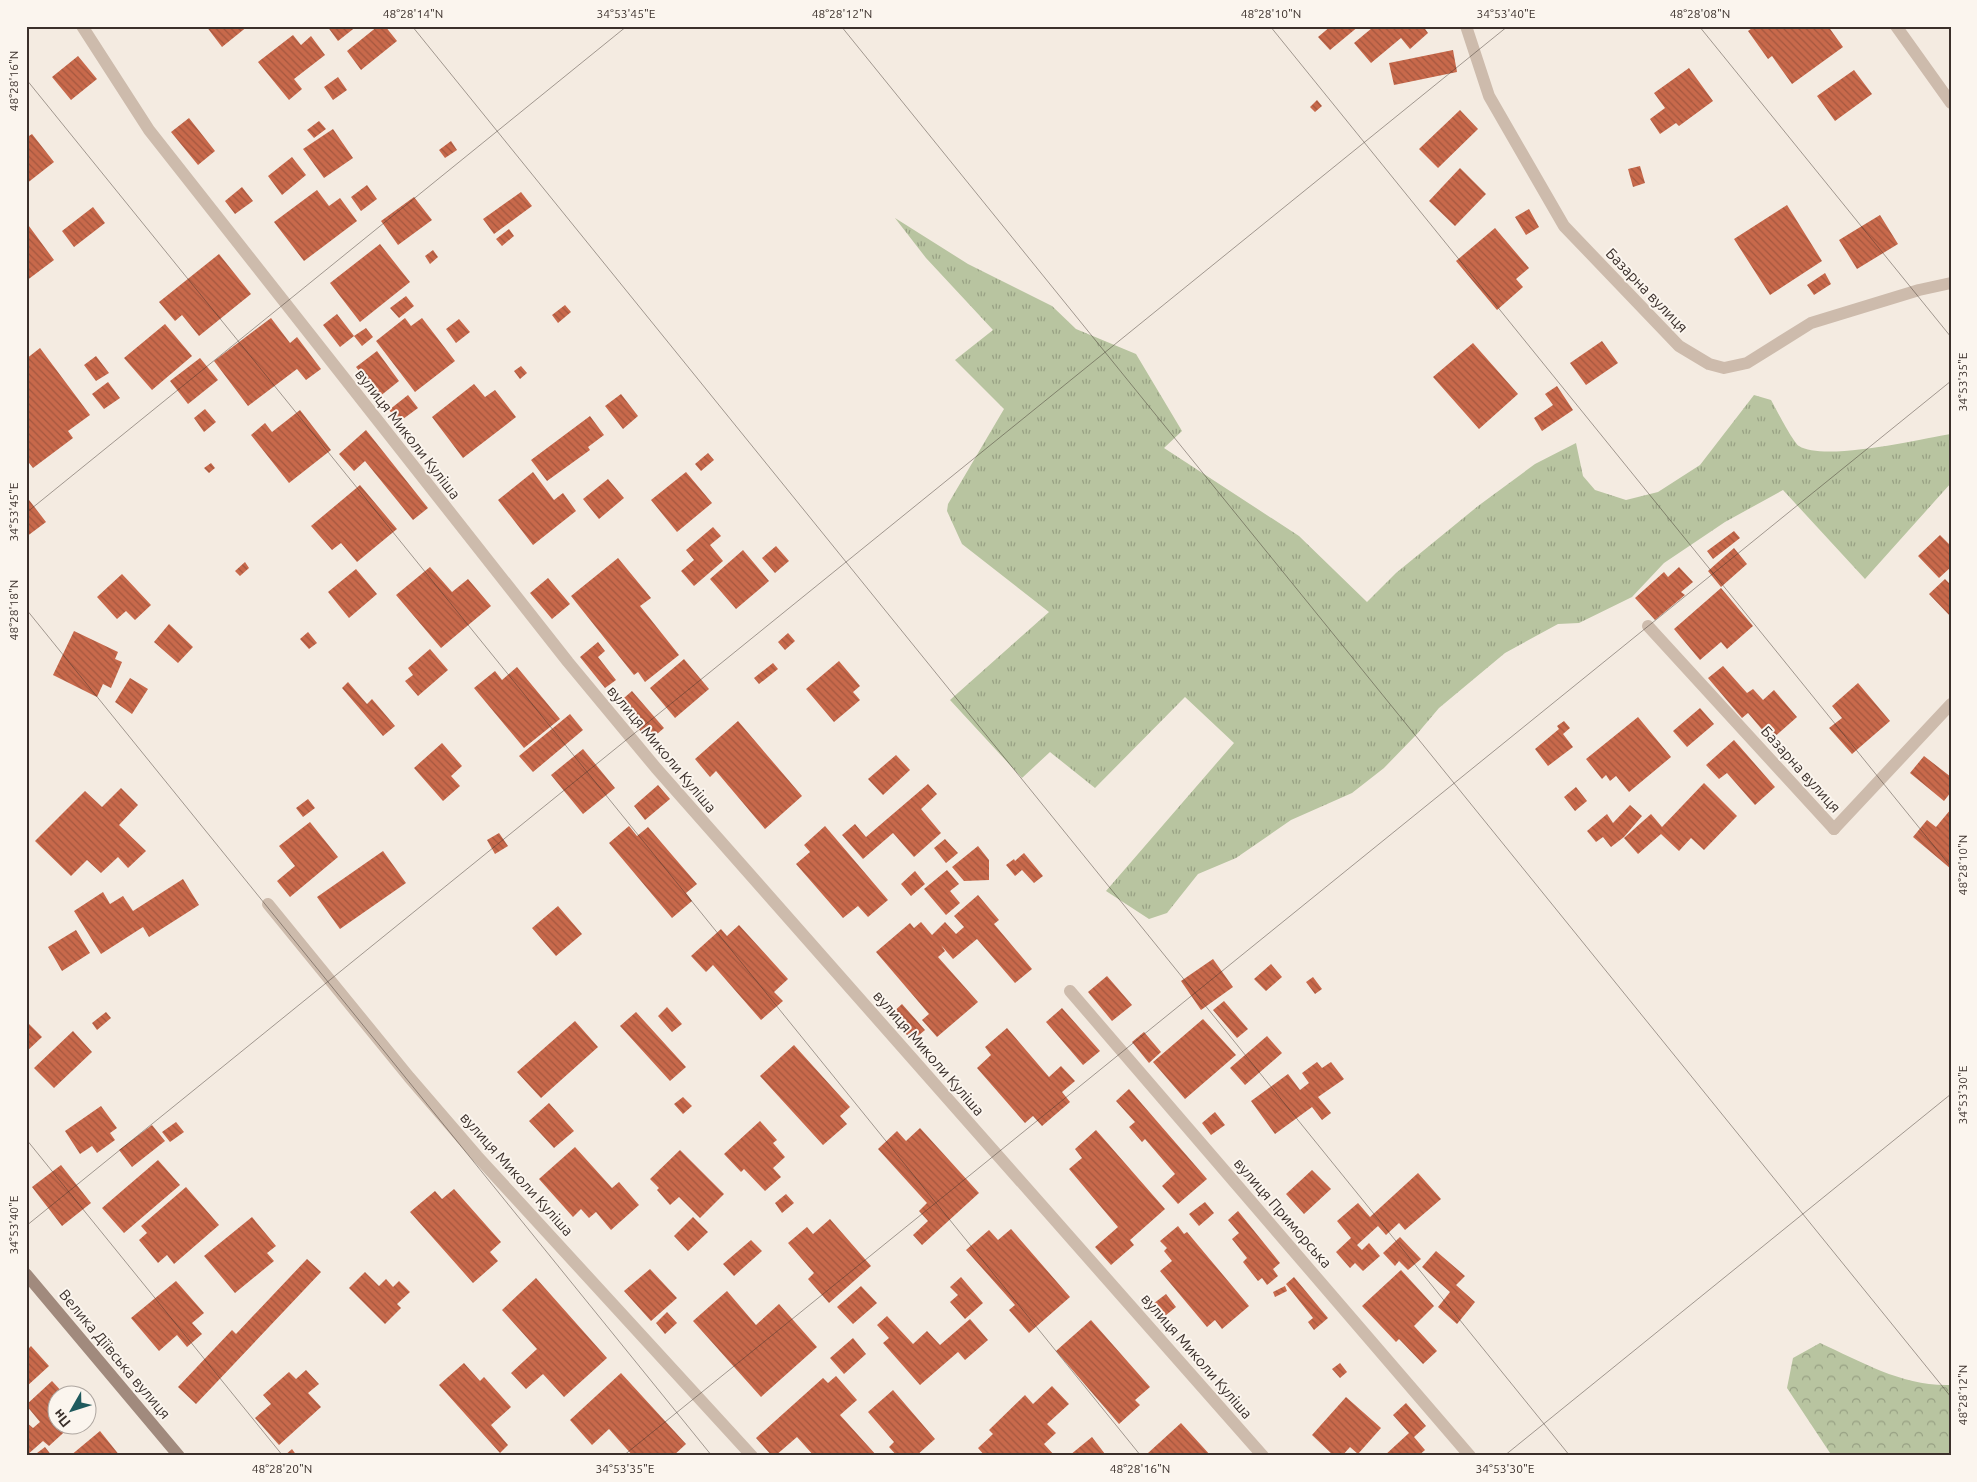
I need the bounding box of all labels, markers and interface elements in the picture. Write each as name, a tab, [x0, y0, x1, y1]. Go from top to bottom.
text: 48°28'14"N	[383, 7, 443, 20]
text: 34°53'45"E	[597, 7, 656, 20]
text: 48°28'12"N	[812, 7, 872, 20]
text: 48°28'10"N	[1241, 7, 1301, 20]
text: 34°53'40"E	[1477, 7, 1536, 20]
text: 48°28'08"N	[1670, 7, 1730, 20]
text: 48°28'16"N	[7, 51, 20, 111]
street label: Базарна вулиця	[1603, 244, 1691, 336]
text: 34°53'35"E	[1956, 352, 1969, 411]
street label: вулиця Миколи Куліша	[352, 366, 464, 502]
text: 34°53'45"E	[7, 482, 20, 541]
text: 48°28'18"N	[7, 580, 20, 640]
street label: вулиця Миколи Куліша	[604, 682, 720, 816]
street label: Базарна вулиця	[1758, 722, 1844, 816]
text: 48°28'10"N	[1956, 835, 1969, 895]
street label: вулиця Миколи Куліша	[870, 987, 988, 1119]
text: 34°53'30"E	[1956, 1065, 1969, 1124]
street label: вулиця Миколи Куліша	[457, 1109, 577, 1239]
street label: вулиця Приморська	[1231, 1155, 1335, 1271]
text: 34°53'40"E	[7, 1195, 20, 1254]
street label: Велика Діївська вулиця	[56, 1286, 174, 1422]
street label: вулиця Миколи Куліша	[1138, 1290, 1256, 1422]
text: 48°28'12"N	[1956, 1365, 1969, 1425]
north arrow	[48, 1384, 98, 1434]
text: Пн	[50, 1406, 74, 1430]
text: 48°28'20"N	[252, 1462, 312, 1475]
text: 34°53'35"E	[596, 1462, 655, 1475]
text: 48°28'16"N	[1110, 1462, 1170, 1475]
text: 34°53'30"E	[1476, 1462, 1535, 1475]

